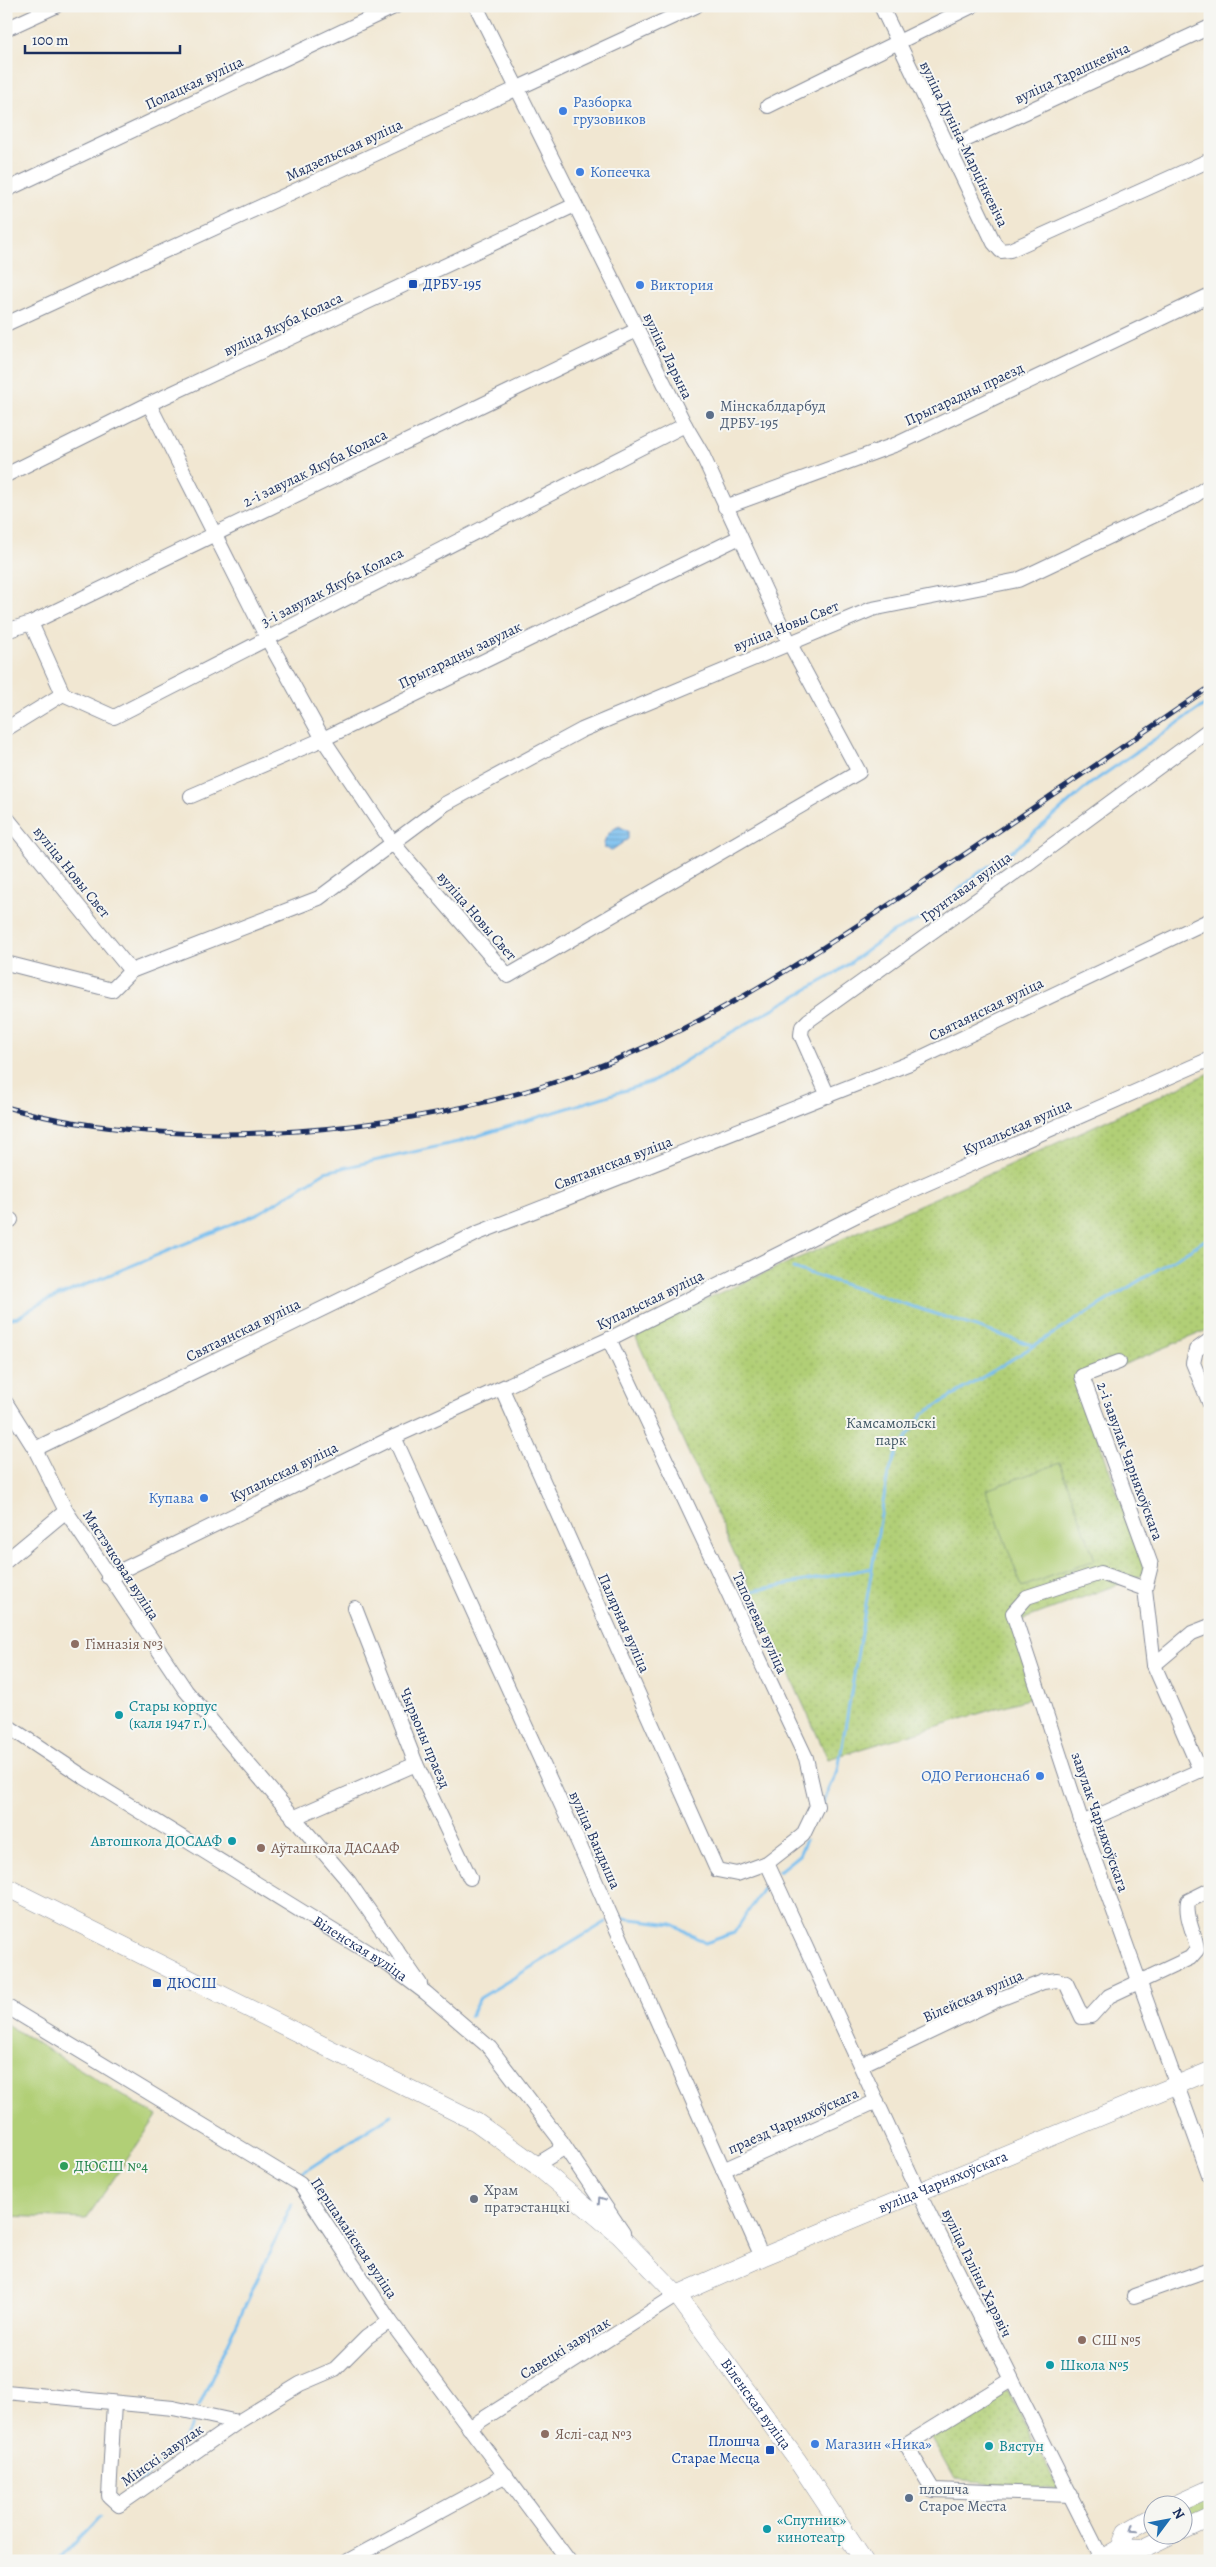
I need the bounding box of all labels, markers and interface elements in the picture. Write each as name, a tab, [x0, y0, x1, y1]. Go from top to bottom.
scale bar	[25, 22, 180, 54]
text: 100 m	[32, 30, 69, 50]
street label: вуліца Тарашкевіча	[1011, 37, 1133, 108]
street label: Полацкая вуліца	[142, 51, 246, 114]
street label: вуліца Дуніна-Марцінкевіча	[915, 58, 1013, 230]
place label: Разборка грузовиков	[573, 92, 646, 129]
marker: Разборка грузовиков	[557, 105, 569, 117]
street label: Мядзельская вуліца	[282, 114, 406, 186]
place label: Копеечка	[590, 162, 651, 182]
marker: Копеечка	[574, 166, 586, 178]
place label: ДРБУ-195	[423, 274, 481, 294]
place label: Виктория	[650, 275, 714, 295]
marker: ДРБУ-195	[407, 278, 419, 290]
marker: Виктория	[634, 279, 646, 291]
street label: вуліца Якуба Коласа	[220, 288, 346, 360]
street label: вуліца Ларына	[638, 309, 698, 403]
street label: Прыгарадны праезд	[901, 358, 1027, 430]
place label: Мінскаблдарбуд ДРБУ-195	[720, 396, 826, 433]
marker: Мінскаблдарбуд ДРБУ-195	[704, 409, 716, 421]
street label: 2-і завулак Якуба Коласа	[240, 424, 391, 512]
street label: 3-і завулак Якуба Коласа	[257, 542, 407, 632]
street label: вуліца Новы Свет	[730, 596, 842, 656]
street label: Прыгарадны завулак	[395, 616, 525, 694]
street label: вуліца Новы Свет	[29, 822, 115, 922]
street label: Грунтавая вуліца	[916, 847, 1016, 927]
street label: вуліца Новы Свет	[433, 867, 522, 965]
street label: Святаянская вуліца	[925, 973, 1047, 1045]
street label: Купальская вуліца	[959, 1094, 1075, 1160]
street label: Святаянская вуліца	[551, 1131, 675, 1195]
street label: Купальская вуліца	[593, 1265, 707, 1335]
street label: Святаянская вуліца	[182, 1294, 304, 1366]
street label: 2-і завулак Чарняхоўскага	[1092, 1379, 1168, 1543]
park label: Камсамольскі парк	[846, 1413, 936, 1450]
street label: Купальская вуліца	[227, 1437, 341, 1507]
place label: Купава	[149, 1488, 194, 1508]
marker: Купава	[198, 1492, 210, 1504]
street label: Мястэчковая вуліца	[78, 1506, 164, 1624]
street label: Таполевая вуліца	[728, 1569, 792, 1677]
street label: Палярная вуліца	[593, 1570, 655, 1676]
place label: Гімназія №3	[85, 1634, 163, 1654]
marker: Гімназія №3	[69, 1638, 81, 1650]
street label: Чырвоны праезд	[395, 1685, 455, 1791]
place label: Стары корпус (каля 1947 г.)	[129, 1696, 217, 1733]
marker: Стары корпус (каля 1947 г.)	[113, 1709, 125, 1721]
street label: завулак Чарняхоўскага	[1067, 1749, 1133, 1895]
place label: ОДО Регионснаб	[921, 1766, 1030, 1786]
marker: ОДО Регионснаб	[1034, 1770, 1046, 1782]
street label: вуліца Вандыша	[565, 1788, 626, 1892]
place label: Автошкола ДОСААФ	[90, 1831, 222, 1851]
marker: Автошкола ДОСААФ	[226, 1835, 238, 1847]
place label: Аўташкола ДАСААФ	[270, 1838, 400, 1858]
marker: Аўташкола ДАСААФ	[255, 1842, 267, 1854]
street label: Віленская вуліца	[309, 1911, 412, 1986]
street label: Вілейская вуліца	[920, 1965, 1027, 2027]
place label: ДЮСШ	[167, 1973, 217, 1993]
marker: ДЮСШ	[151, 1977, 163, 1989]
street label: праезд Чарняхоўскага	[724, 2083, 862, 2159]
street label: вуліца Чарняхоўскага	[875, 2146, 1011, 2218]
place label: ДЮСШ №4	[74, 2156, 148, 2176]
marker: ДЮСШ №4	[58, 2160, 70, 2172]
street label: Першамайская вуліца	[306, 2174, 402, 2303]
place label: Храм пратэстанцкі	[484, 2180, 570, 2217]
marker: Храм пратэстанцкі	[468, 2193, 480, 2205]
one-way arrow	[598, 2196, 607, 2205]
street label: вуліца Галіны Харэвіч	[937, 2205, 1017, 2341]
street label: Савецкі завулак	[516, 2312, 614, 2384]
place label: СШ №5	[1092, 2330, 1141, 2350]
marker: СШ №5	[1076, 2334, 1088, 2346]
street label: Віленская вуліца	[716, 2354, 796, 2454]
place label: Школа №5	[1060, 2355, 1129, 2375]
marker: Школа №5	[1044, 2359, 1056, 2371]
street label: Мінскі завулак	[117, 2419, 207, 2491]
place label: Яслі-сад №3	[555, 2424, 632, 2444]
marker: Яслі-сад №3	[539, 2428, 551, 2440]
place label: Плошча Старае Месца	[671, 2431, 760, 2468]
place label: Магазин «Ника»	[825, 2434, 932, 2454]
place label: Вястун	[999, 2436, 1044, 2456]
marker: Магазин «Ника»	[809, 2438, 821, 2450]
marker: Вястун	[983, 2440, 995, 2452]
marker: Плошча Старае Месца	[764, 2444, 776, 2456]
place label: плошча Старое Места	[919, 2479, 1007, 2516]
marker: плошча Старое Места	[903, 2492, 915, 2504]
north arrow	[1144, 2494, 1194, 2544]
text: N	[1168, 2504, 1189, 2523]
place label: «Спутник» кинотеатр	[777, 2510, 847, 2547]
marker: «Спутник» кинотеатр	[761, 2523, 773, 2535]
one-way arrow	[1129, 2523, 1139, 2532]

